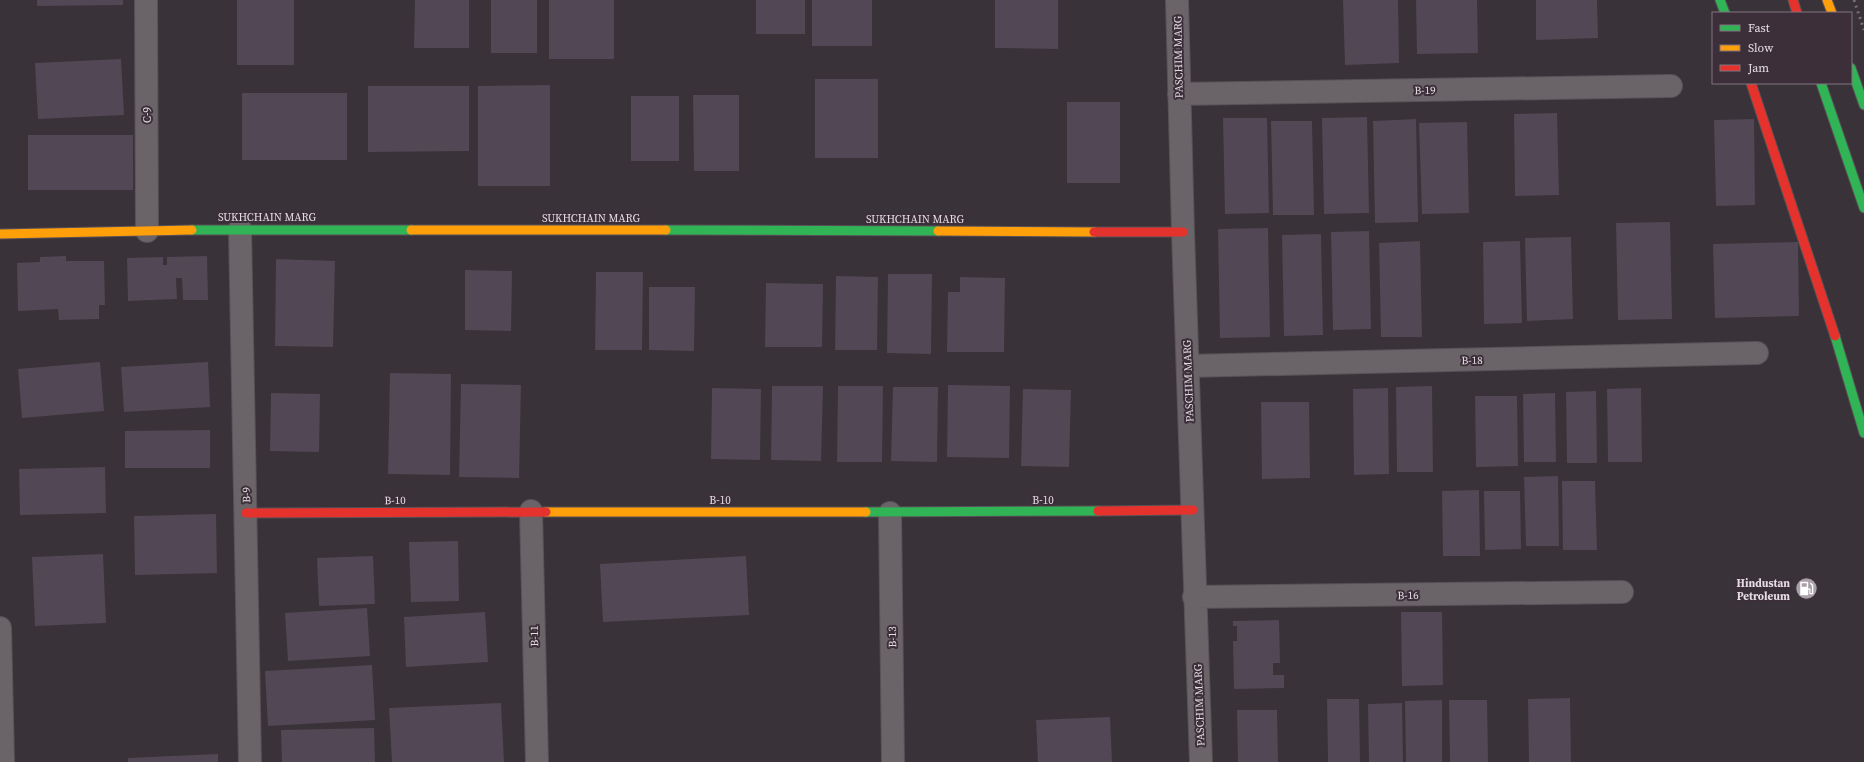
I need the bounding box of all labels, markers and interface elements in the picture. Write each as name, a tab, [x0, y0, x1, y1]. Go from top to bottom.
legend	[1712, 12, 1852, 84]
street label: PASCHIM MARG	[1170, 15, 1187, 98]
text: Fast	[1748, 20, 1770, 36]
text: Slow	[1748, 40, 1774, 56]
text: Jam	[1747, 60, 1769, 76]
street label: B-19	[1414, 83, 1436, 98]
street label: C-9	[140, 107, 155, 123]
street label: SUKHCHAIN MARG	[218, 210, 316, 225]
street label: SUKHCHAIN MARG	[542, 211, 640, 226]
street label: SUKHCHAIN MARG	[866, 212, 964, 227]
street label: PASCHIM MARG	[1180, 339, 1197, 422]
street label: B-18	[1461, 353, 1483, 368]
street label: B-9	[239, 487, 254, 503]
street label: B-10	[384, 493, 406, 508]
street label: B-10	[709, 493, 731, 508]
street label: B-10	[1032, 493, 1054, 508]
place label: Hindustan Petroleum	[1737, 576, 1790, 604]
fuel station icon: Hindustan Petroleum	[1793, 576, 1819, 602]
street label: B-16	[1397, 588, 1419, 603]
street label: B-11	[527, 625, 542, 647]
street label: B-13	[885, 626, 900, 648]
street label: PASCHIM MARG	[1191, 663, 1208, 746]

